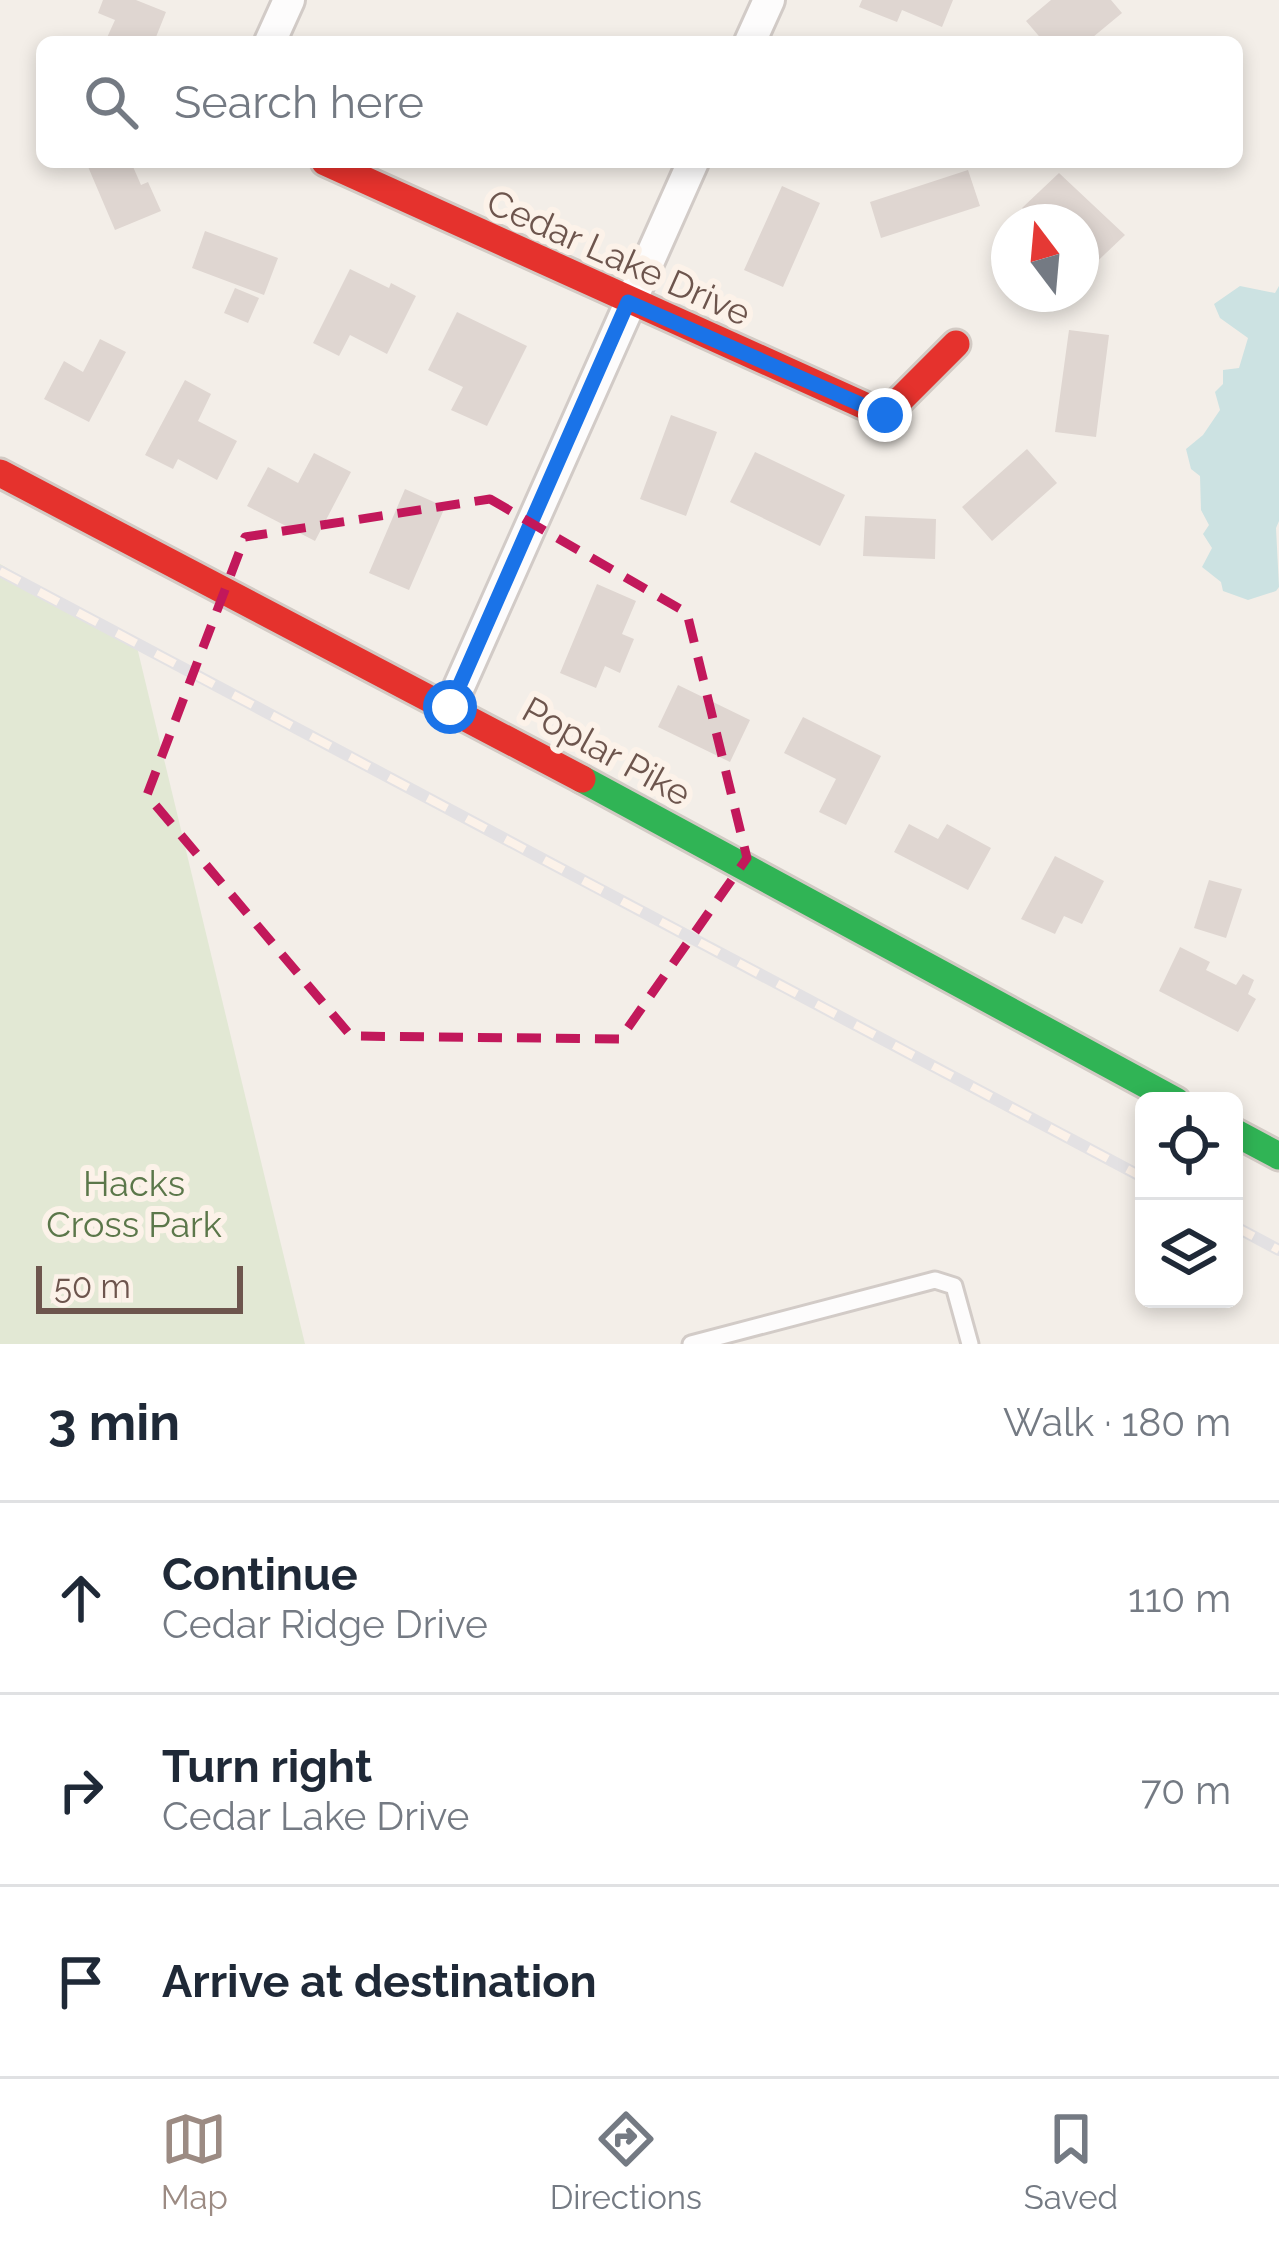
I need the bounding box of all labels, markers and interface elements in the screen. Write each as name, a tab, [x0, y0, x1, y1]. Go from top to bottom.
search box	[36, 36, 1243, 168]
icon: search	[78, 69, 144, 135]
text: Search here	[174, 76, 424, 129]
street label: Cedar Lake Drive	[481, 180, 757, 334]
north arrow	[991, 204, 1099, 312]
route end	[858, 388, 912, 442]
route start	[423, 680, 477, 734]
street label: Poplar Pike	[516, 688, 698, 814]
map controls	[1135, 1092, 1243, 1308]
button: locate	[1135, 1092, 1243, 1200]
park label: Hacks Cross Park	[46, 1162, 222, 1245]
button: layers	[1135, 1200, 1243, 1308]
scale bar	[36, 1260, 243, 1313]
text: 50 m	[54, 1267, 131, 1306]
text: 3 min	[48, 1392, 180, 1452]
text: Walk · 180 m	[1003, 1399, 1231, 1445]
text: Continue	[162, 1548, 358, 1601]
icon: ahead	[48, 1565, 114, 1631]
text: 110 m	[1128, 1575, 1231, 1621]
text: Cedar Ridge Drive	[162, 1601, 488, 1647]
text: Turn right	[162, 1740, 372, 1793]
icon: right	[48, 1757, 114, 1823]
text: 70 m	[1141, 1767, 1231, 1813]
text: Cedar Lake Drive	[162, 1793, 469, 1839]
icon: arrive	[48, 1949, 114, 2015]
text: Arrive at destination	[162, 1955, 597, 2008]
tab: Map	[161, 2106, 228, 2217]
tab: Directions	[550, 2106, 702, 2217]
tab: Saved	[1024, 2106, 1118, 2217]

